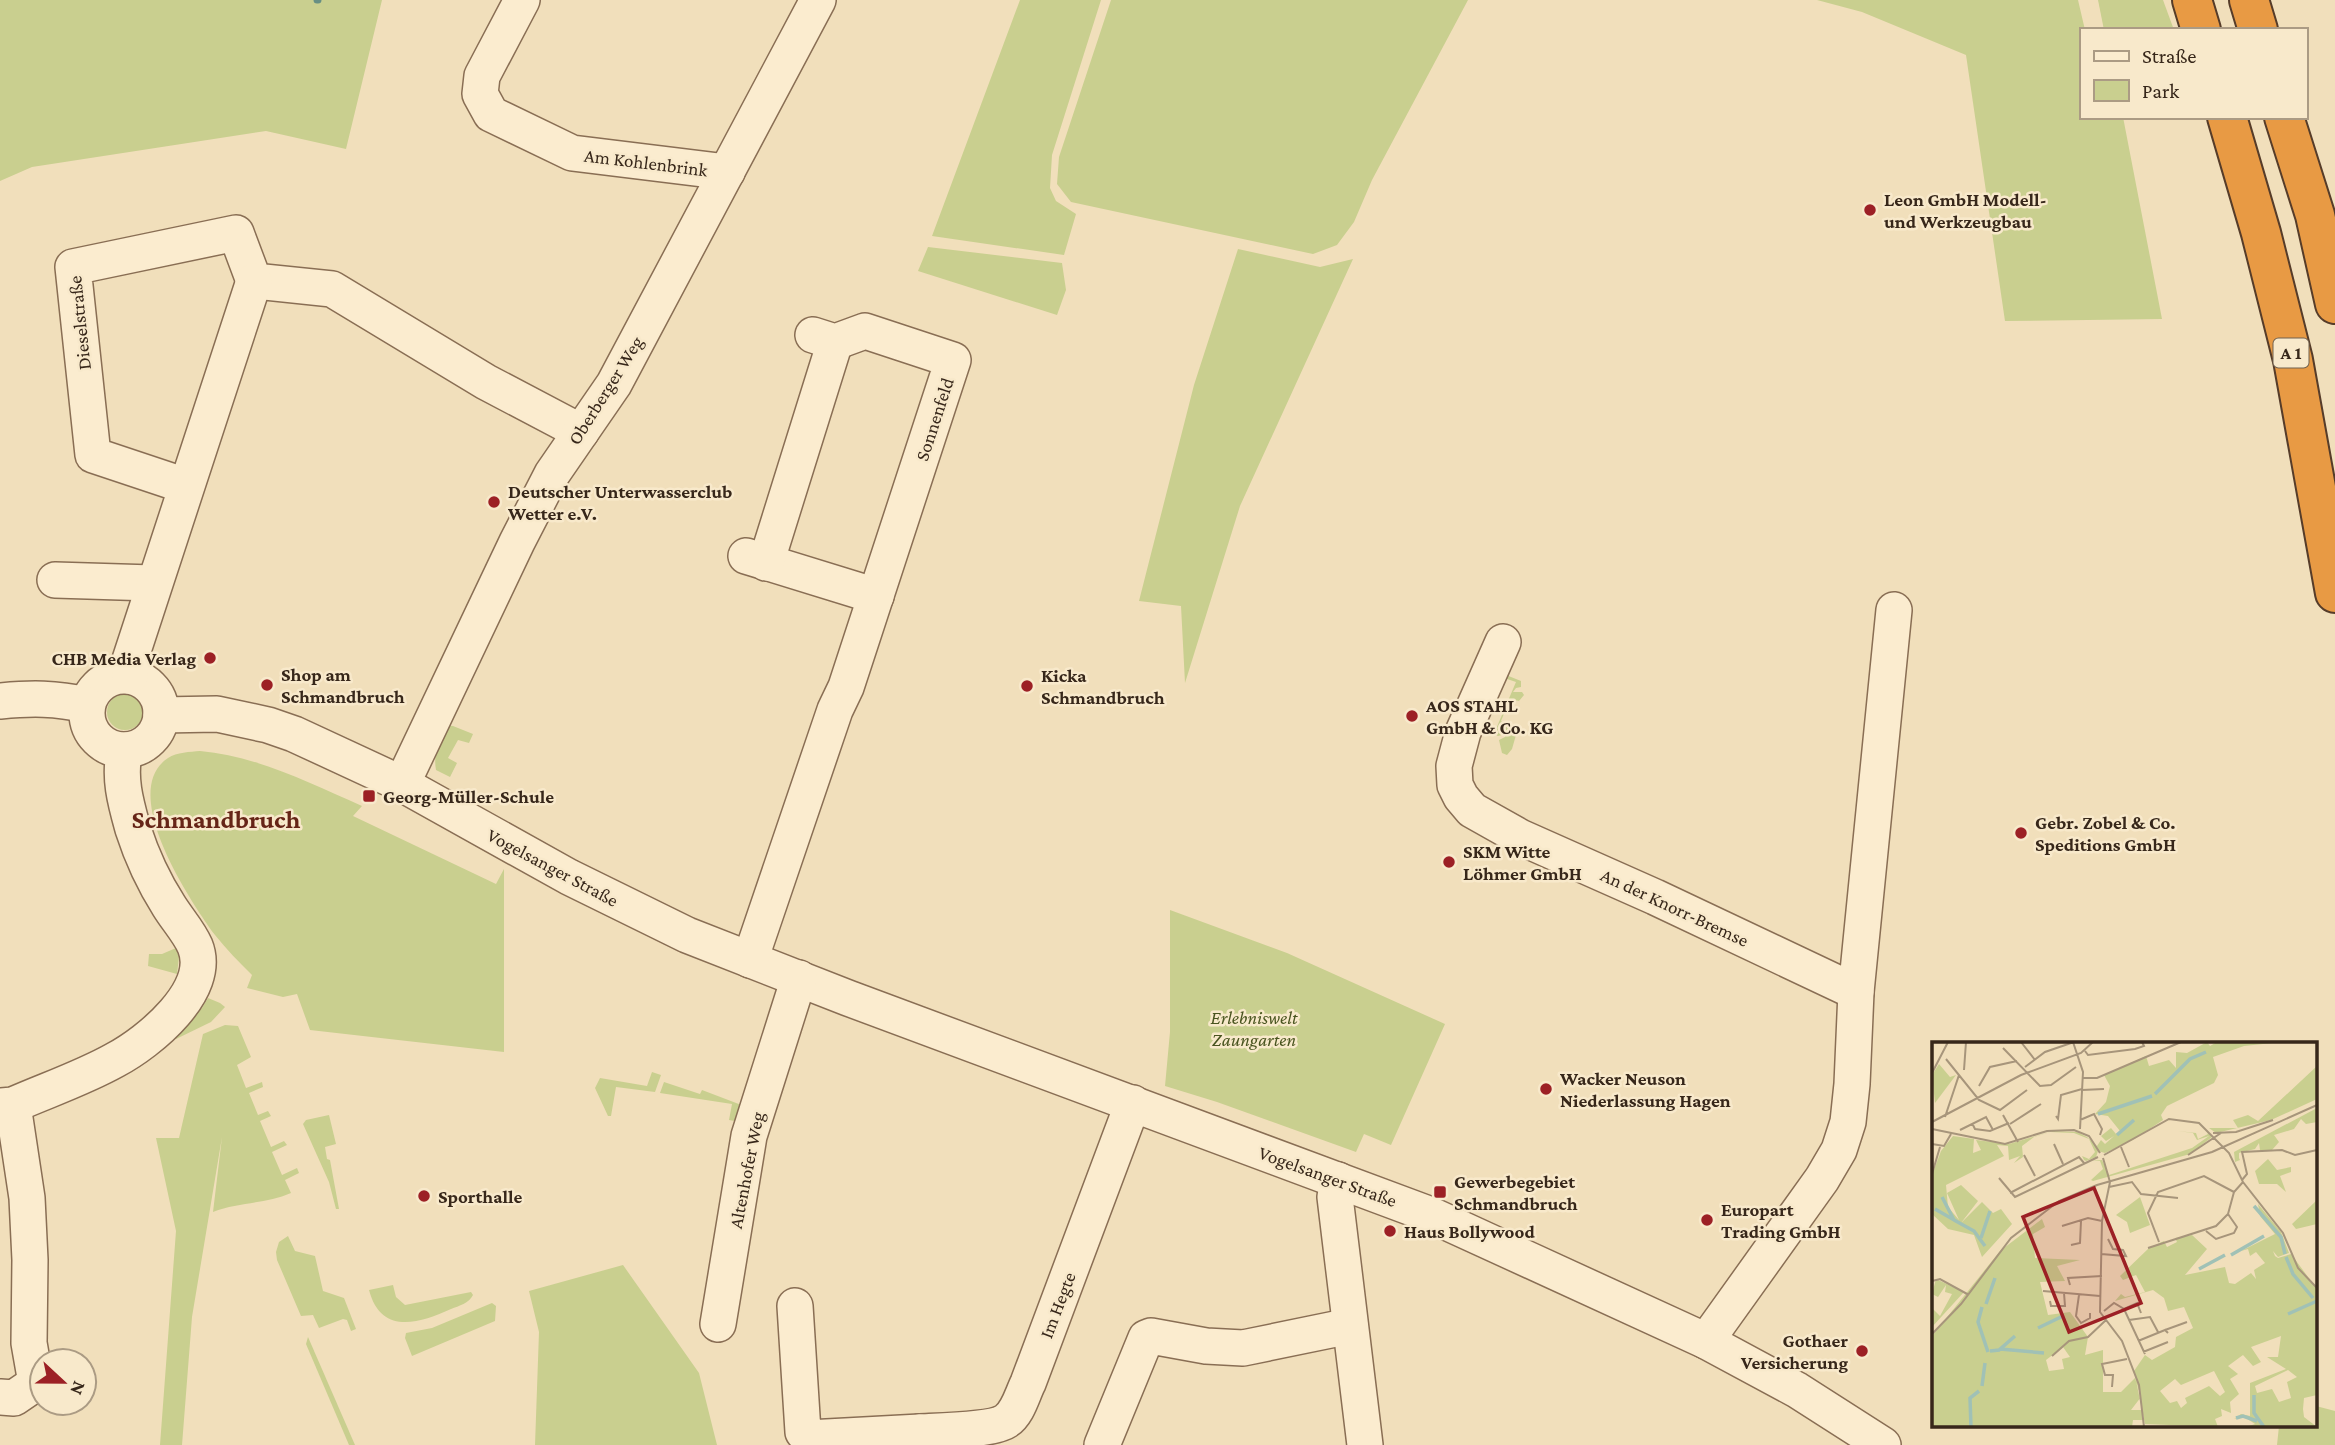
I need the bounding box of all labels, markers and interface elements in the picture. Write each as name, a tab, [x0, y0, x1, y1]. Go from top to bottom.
legend	[2080, 28, 2307, 119]
text: Straße	[2142, 44, 2196, 68]
text: Park	[2142, 79, 2179, 103]
street label: Am Kohlenbrink	[583, 145, 710, 181]
place label: Leon GmbH Modell- und Werkzeugbau	[1884, 189, 2047, 232]
marker: Leon GmbH Modell- und Werkzeugbau	[1862, 202, 1878, 218]
street label: Dieselstraße	[64, 275, 95, 371]
street label: Oberberger Weg	[564, 332, 647, 448]
road number: A 1	[2274, 338, 2308, 368]
street label: Sonnenfeld	[911, 375, 958, 463]
place label: Deutscher Unterwasserclub Wetter e.V.	[507, 481, 732, 524]
marker: Deutscher Unterwasserclub Wetter e.V.	[486, 494, 502, 510]
place label: CHB Media Verlag	[51, 648, 196, 669]
marker: CHB Media Verlag	[202, 650, 218, 666]
place label: Shop am Schmandbruch	[281, 664, 405, 707]
place label: Kicka Schmandbruch	[1041, 665, 1165, 708]
marker: Shop am Schmandbruch	[259, 677, 275, 693]
marker: Kicka Schmandbruch	[1019, 678, 1035, 694]
place label: AOS STAHL GmbH & Co. KG	[1425, 695, 1554, 738]
marker: AOS STAHL GmbH & Co. KG	[1404, 708, 1420, 724]
place label: Georg-Müller-Schule	[383, 786, 554, 807]
marker: Georg-Müller-Schule	[361, 788, 377, 804]
district label: Schmandbruch	[131, 805, 301, 834]
place label: Gebr. Zobel & Co. Speditions GmbH	[2035, 812, 2176, 855]
street label: Vogelsanger Straße	[484, 824, 622, 911]
marker: Gebr. Zobel & Co. Speditions GmbH	[2013, 825, 2029, 841]
place label: SKM Witte Löhmer GmbH	[1463, 841, 1582, 884]
marker: SKM Witte Löhmer GmbH	[1441, 854, 1457, 870]
street label: An der Knorr-Bremse	[1598, 864, 1752, 951]
park label: Erlebniswelt Zaungarten	[1210, 1007, 1298, 1050]
inset map	[1932, 1042, 2318, 1428]
place label: Wacker Neuson Niederlassung Hagen	[1559, 1068, 1731, 1111]
marker: Wacker Neuson Niederlassung Hagen	[1538, 1081, 1554, 1097]
street label: Altenhofer Weg	[725, 1110, 768, 1230]
street label: Vogelsanger Straße	[1256, 1142, 1400, 1211]
place label: Gewerbegebiet Schmandbruch	[1454, 1171, 1578, 1214]
marker: Gewerbegebiet Schmandbruch	[1432, 1184, 1448, 1200]
place label: Sporthalle	[438, 1186, 523, 1207]
marker: Sporthalle	[416, 1188, 432, 1204]
place label: Europart Trading GmbH	[1721, 1199, 1841, 1242]
marker: Europart Trading GmbH	[1699, 1212, 1715, 1228]
place label: Haus Bollywood	[1404, 1221, 1535, 1242]
marker: Haus Bollywood	[1382, 1223, 1398, 1239]
street label: Im Hegte	[1035, 1269, 1080, 1341]
place label: Gothaer Versicherung	[1740, 1330, 1848, 1373]
marker: Gothaer Versicherung	[1854, 1343, 1870, 1359]
north arrow	[28, 1347, 98, 1417]
text: N	[66, 1378, 90, 1398]

